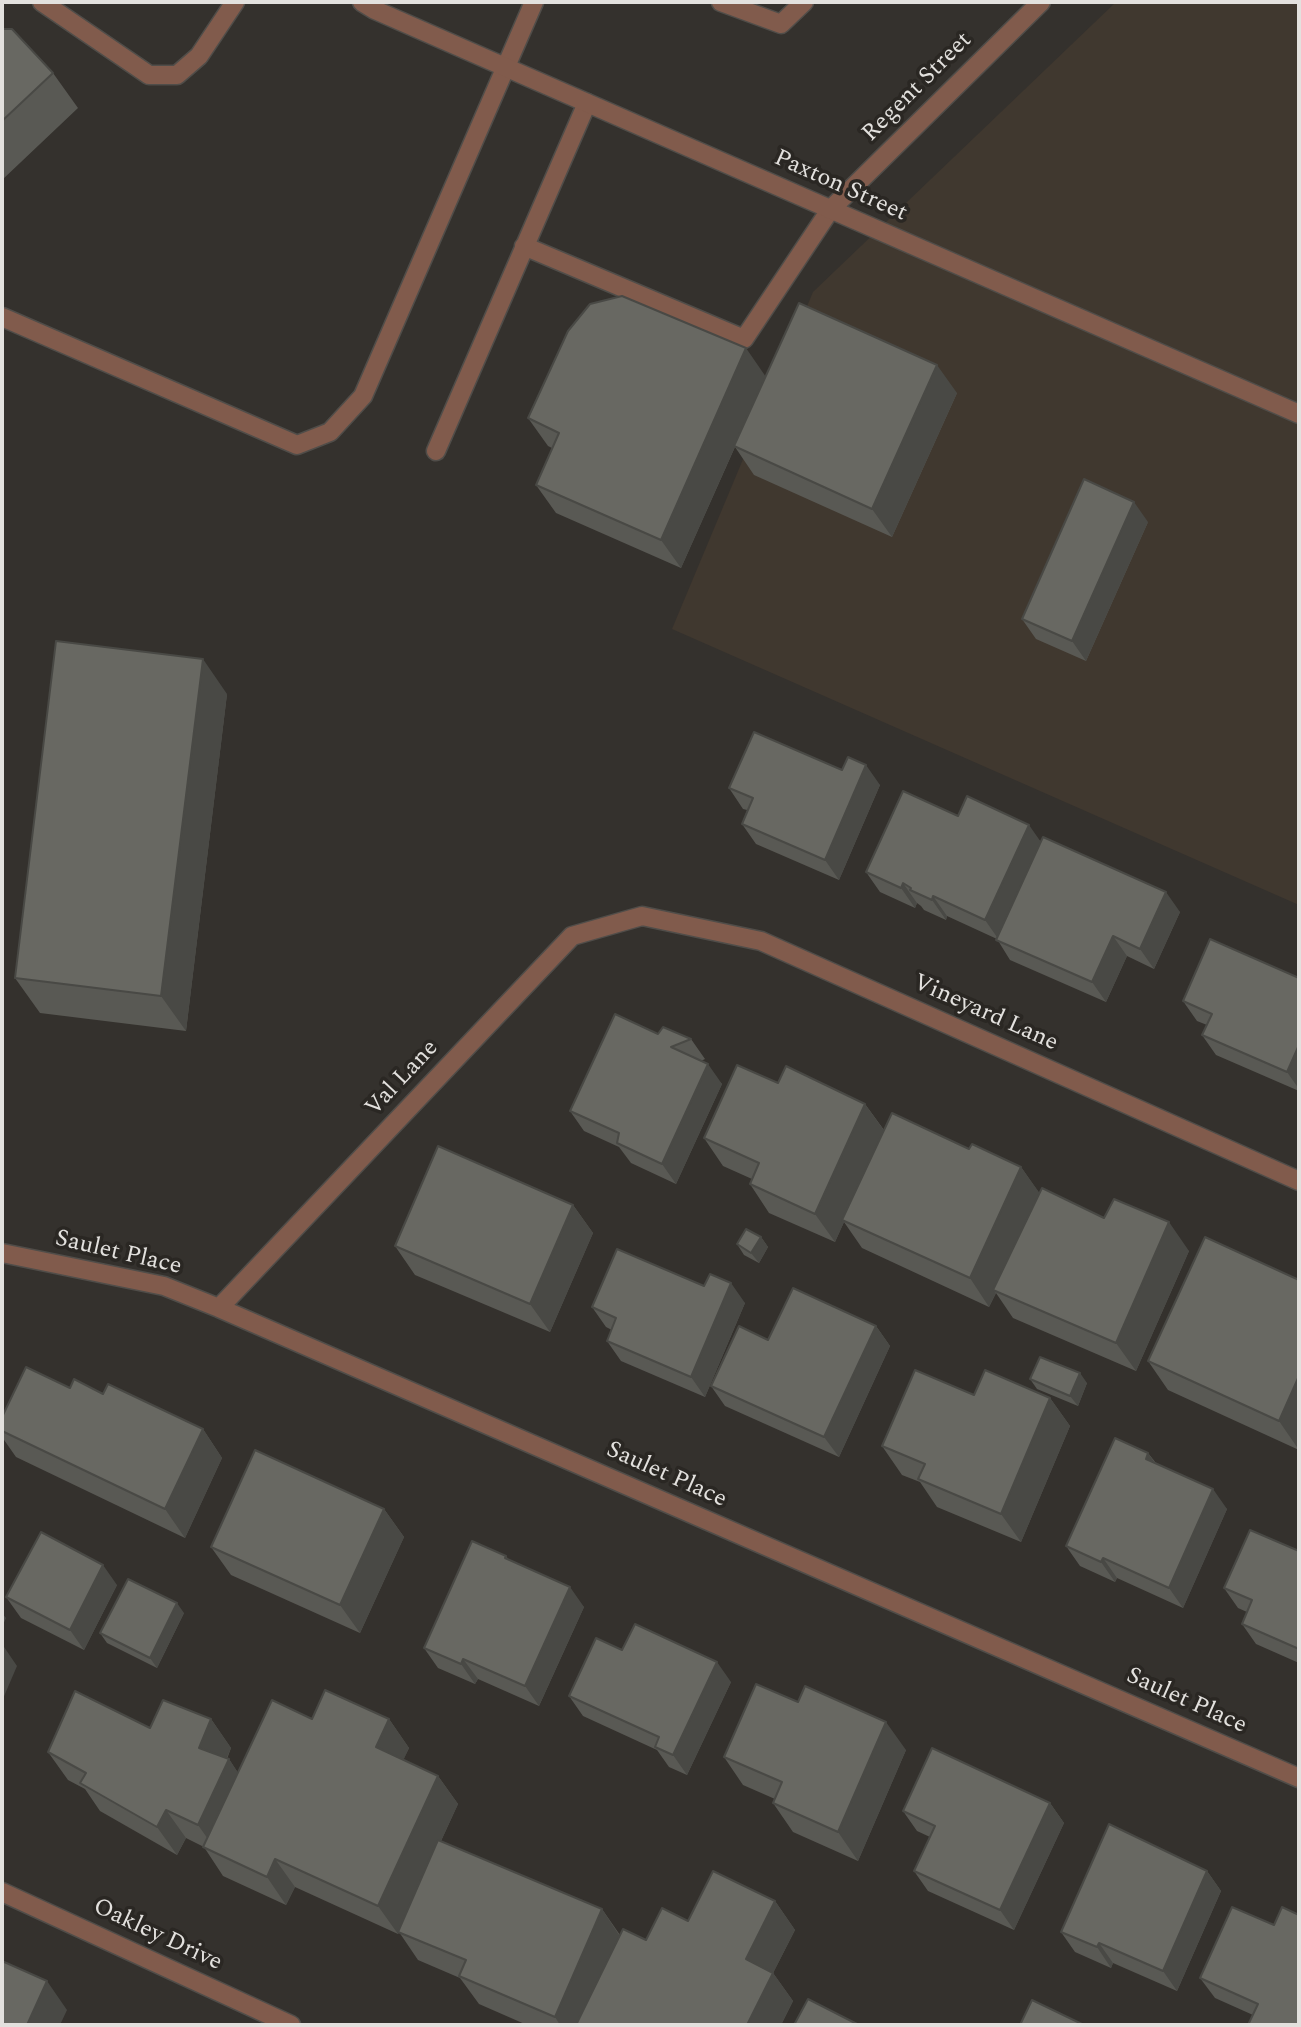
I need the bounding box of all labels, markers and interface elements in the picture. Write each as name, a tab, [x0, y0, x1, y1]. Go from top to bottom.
street label: Regent Street	[857, 27, 979, 149]
street label: Paxton Street	[769, 145, 911, 229]
street label: Vineyard Lane	[908, 969, 1062, 1059]
street label: Val Lane	[361, 1035, 445, 1123]
street label: Saulet Place	[52, 1225, 184, 1283]
street label: Saulet Place	[601, 1437, 731, 1515]
street label: Saulet Place	[1121, 1663, 1251, 1741]
street label: Oakley Drive	[88, 1894, 226, 1978]

